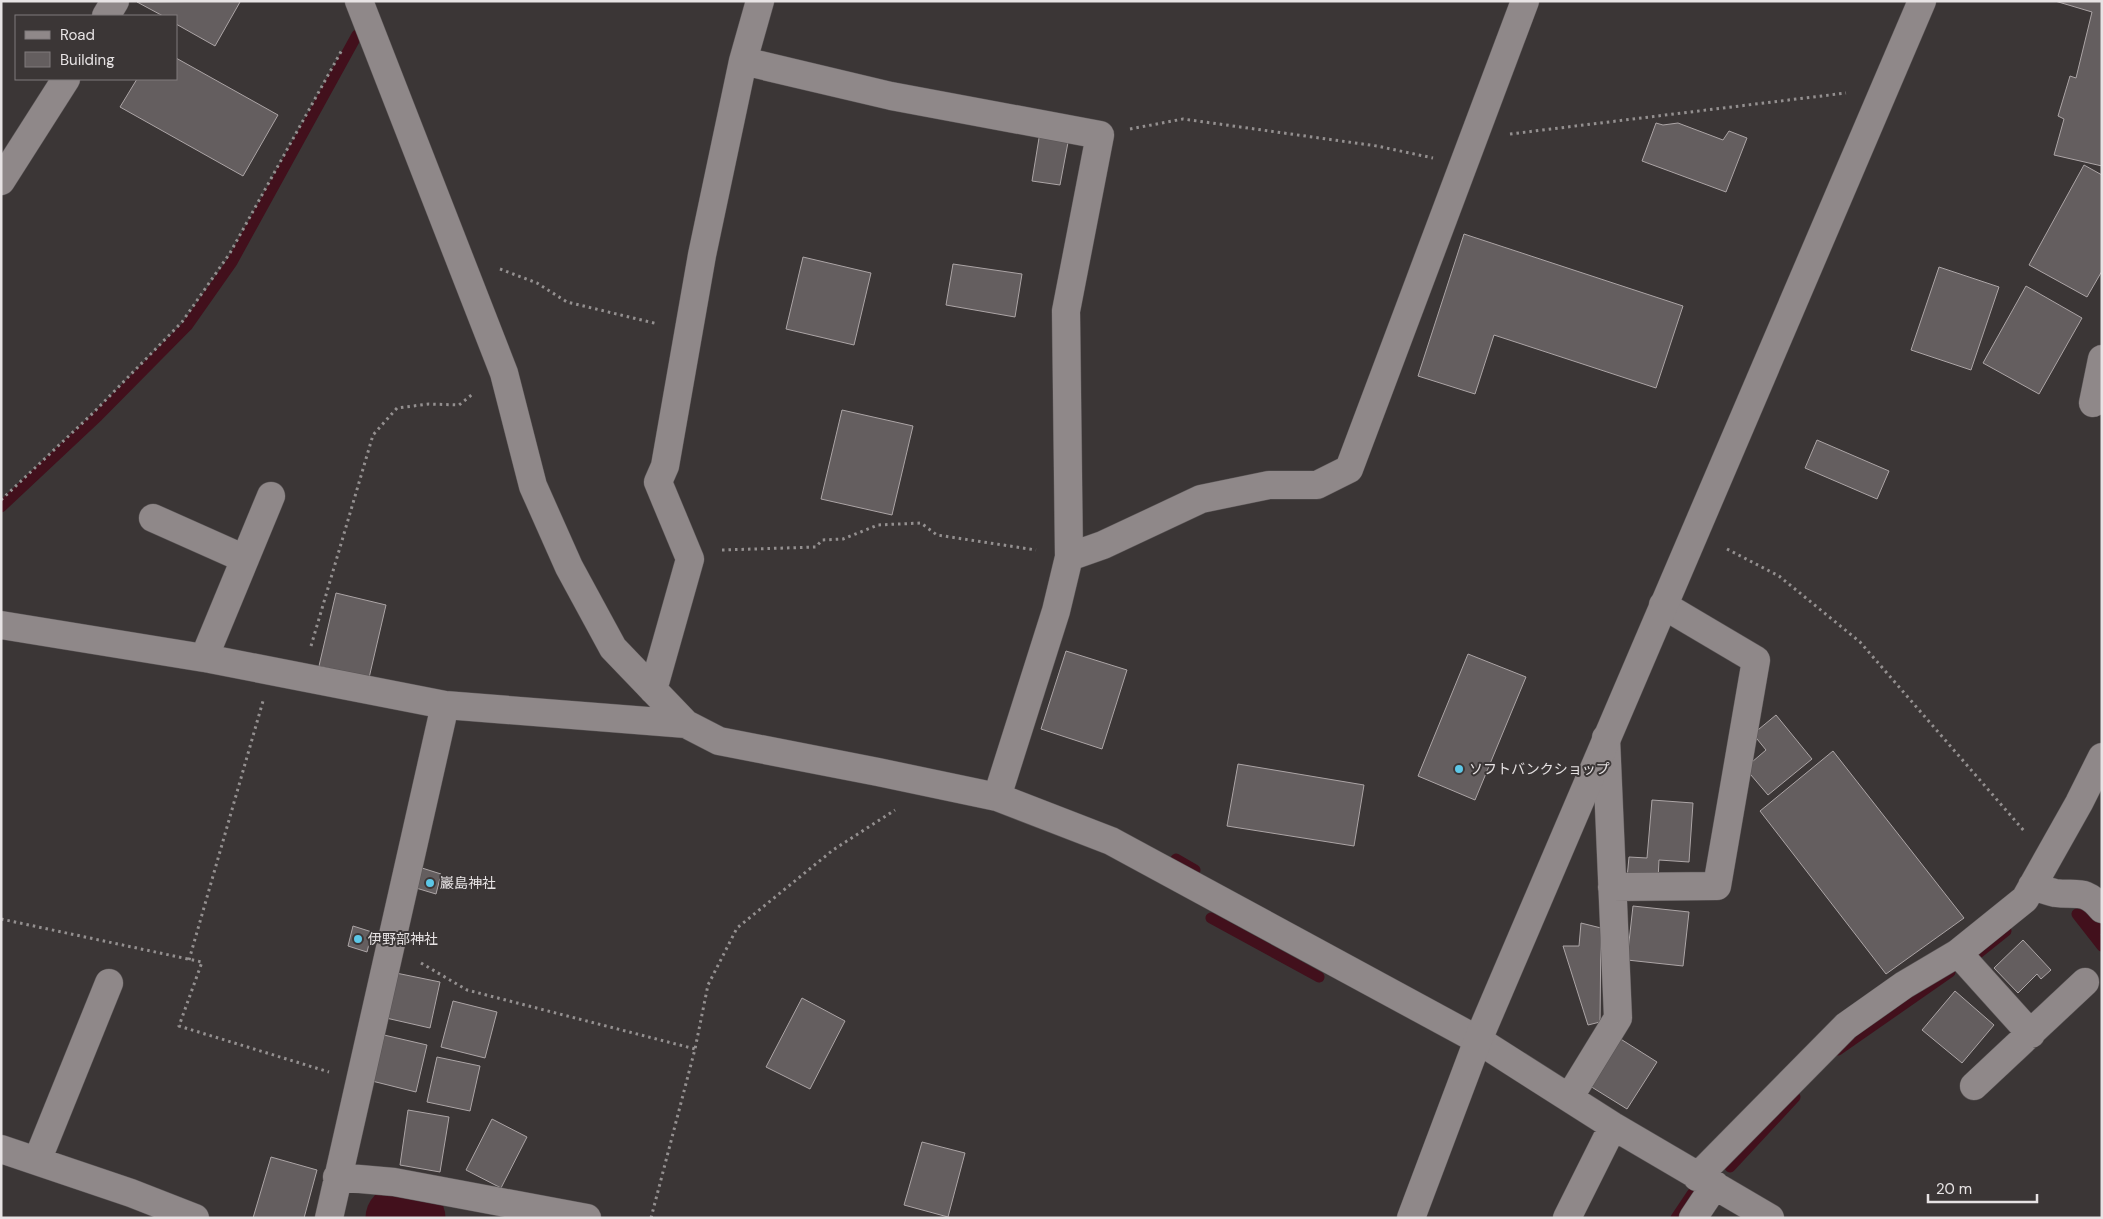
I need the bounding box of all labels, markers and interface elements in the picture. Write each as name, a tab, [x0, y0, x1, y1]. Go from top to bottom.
legend	[15, 15, 178, 80]
text: Road	[60, 25, 95, 45]
text: Building	[60, 50, 115, 70]
place label: ソフトバンクショップ	[1469, 760, 1610, 778]
marker: ソフトバンクショップ	[1453, 763, 1465, 775]
place label: 巖島神社	[440, 874, 496, 892]
marker: 巖島神社	[424, 877, 436, 889]
place label: 伊野部神社	[368, 930, 438, 948]
marker: 伊野部神社	[352, 933, 364, 945]
scale bar	[1928, 1172, 2037, 1204]
text: 20 m	[1936, 1179, 1972, 1199]

